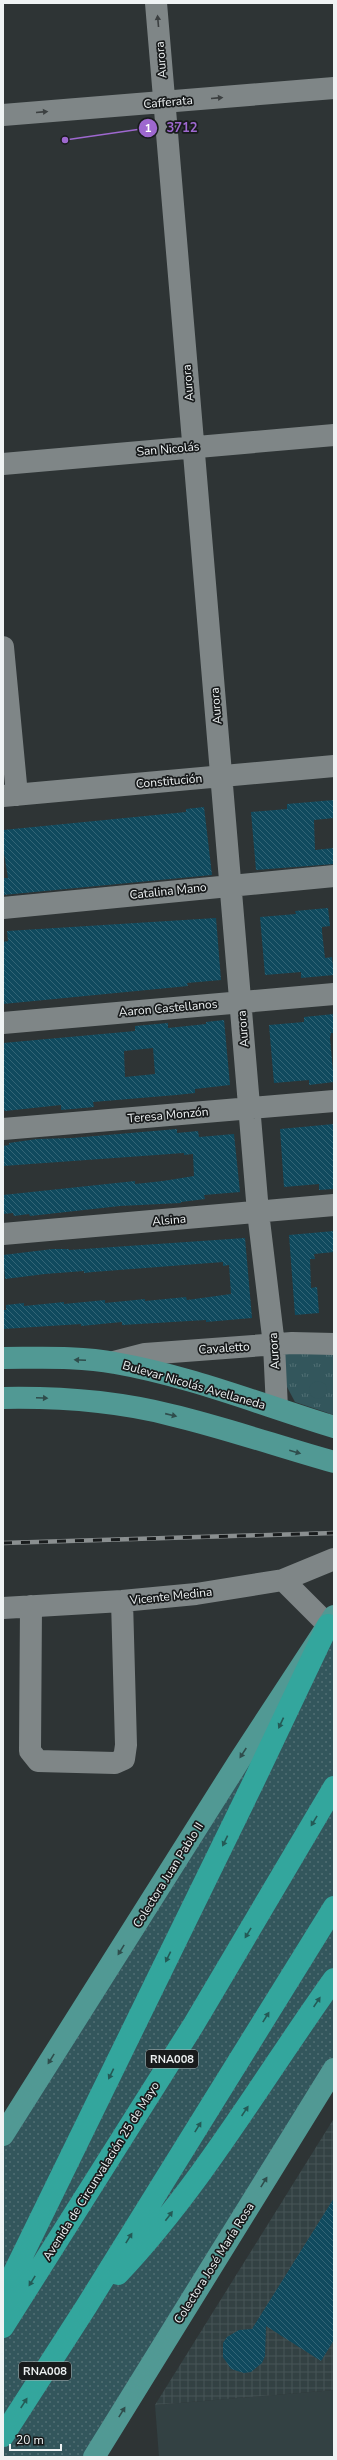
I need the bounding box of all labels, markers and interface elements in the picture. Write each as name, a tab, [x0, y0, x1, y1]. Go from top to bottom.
one-way arrow	[154, 15, 161, 27]
street label: Aurora	[151, 41, 171, 79]
street label: Cafferata	[143, 92, 193, 112]
one-way arrow	[211, 94, 223, 101]
one-way arrow	[36, 109, 48, 116]
callout: 3712	[138, 115, 205, 140]
text: 3712	[166, 119, 198, 137]
text: 1	[144, 120, 152, 136]
street label: Aurora	[178, 364, 198, 402]
street label: San Nicolás	[136, 438, 200, 460]
street label: Aurora	[206, 687, 226, 725]
street label: Constitución	[135, 770, 203, 792]
street label: Catalina Mano	[129, 879, 208, 903]
street label: Aaron Castellanos	[118, 996, 218, 1020]
street label: Aurora	[233, 1010, 253, 1048]
street label: Teresa Monzón	[127, 1103, 209, 1127]
street label: Alsina	[151, 1211, 187, 1229]
street label: Aurora	[265, 1332, 283, 1370]
street label: Cavaletto	[198, 1338, 250, 1358]
one-way arrow	[74, 1357, 86, 1364]
street label: Bulevar Nicolás Avellaneda	[121, 1357, 267, 1413]
one-way arrow	[36, 1395, 48, 1402]
one-way arrow	[165, 1412, 177, 1418]
one-way arrow	[289, 1449, 302, 1455]
street label: Vicente Medina	[128, 1584, 213, 1608]
one-way arrow	[278, 1718, 284, 1729]
one-way arrow	[240, 1748, 247, 1759]
one-way arrow	[311, 1815, 318, 1827]
street label: Colectora Juan Pablo II	[129, 1819, 207, 1931]
one-way arrow	[222, 1835, 228, 1846]
one-way arrow	[244, 1927, 251, 1939]
one-way arrow	[117, 1944, 124, 1956]
one-way arrow	[165, 1952, 171, 1963]
one-way arrow	[314, 1997, 321, 2008]
one-way arrow	[262, 2012, 270, 2022]
road number: RNA008	[146, 2050, 198, 2068]
one-way arrow	[47, 2054, 55, 2065]
one-way arrow	[108, 2068, 114, 2080]
street label: Avenida de Circunvalación 25 de Mayo	[39, 2078, 163, 2263]
one-way arrow	[241, 2105, 249, 2116]
one-way arrow	[194, 2121, 201, 2133]
one-way arrow	[260, 2176, 267, 2188]
street label: Colectora José María Rosa	[170, 2199, 258, 2327]
one-way arrow	[165, 2210, 173, 2221]
one-way arrow	[125, 2233, 133, 2243]
one-way arrow	[28, 2276, 36, 2286]
road number: RNA008	[19, 2362, 71, 2380]
one-way arrow	[20, 2398, 28, 2409]
one-way arrow	[118, 2406, 125, 2418]
scale bar	[10, 2426, 61, 2452]
text: 20 m	[16, 2432, 44, 2448]

